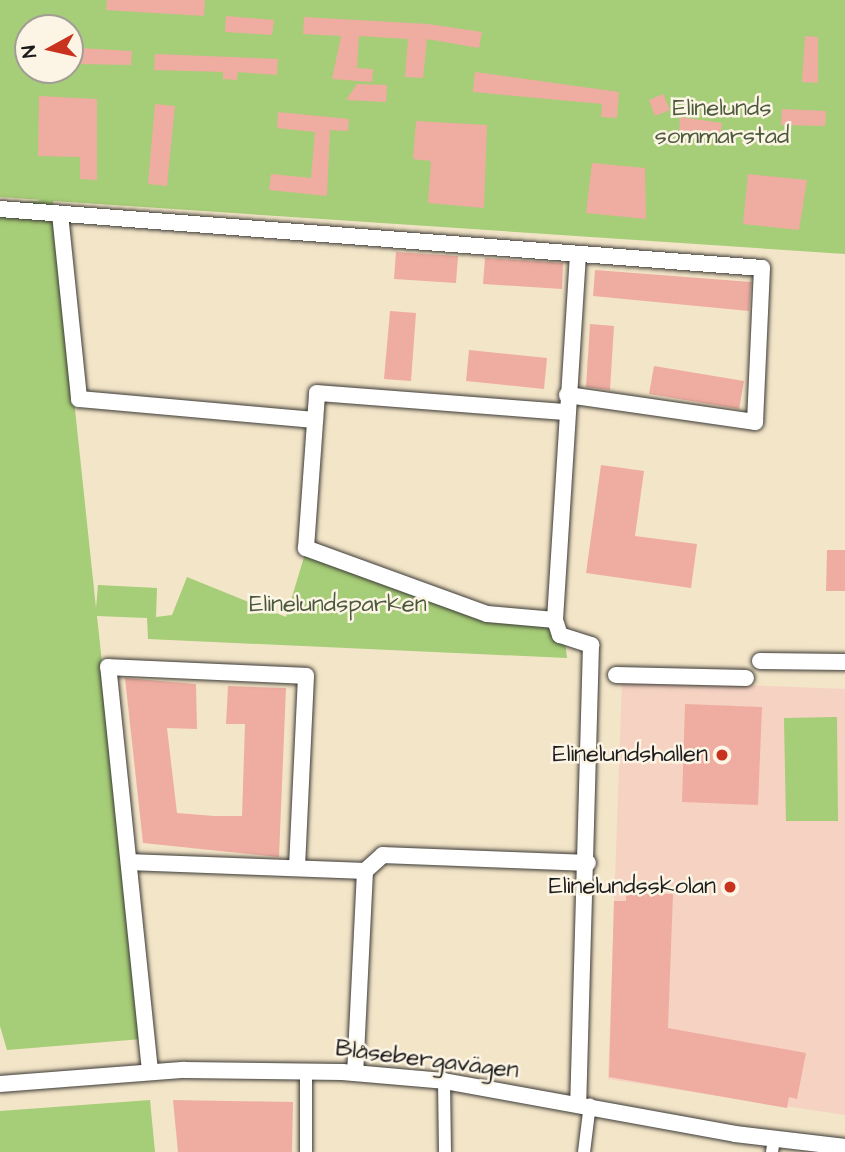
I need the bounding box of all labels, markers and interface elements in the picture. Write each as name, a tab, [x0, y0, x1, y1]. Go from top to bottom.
north arrow	[14, 14, 84, 84]
text: N	[15, 44, 44, 60]
park label: Elinelunds sommarstad	[655, 95, 789, 151]
park label: Elinelundsparken	[249, 591, 427, 619]
place label: Elinelundshallen	[552, 741, 708, 769]
marker: Elinelundshallen	[714, 747, 730, 763]
place label: Elinelundsskolan	[549, 873, 716, 901]
marker: Elinelundsskolan	[722, 879, 738, 895]
street label: Blåsebergavägen	[334, 1034, 520, 1086]

